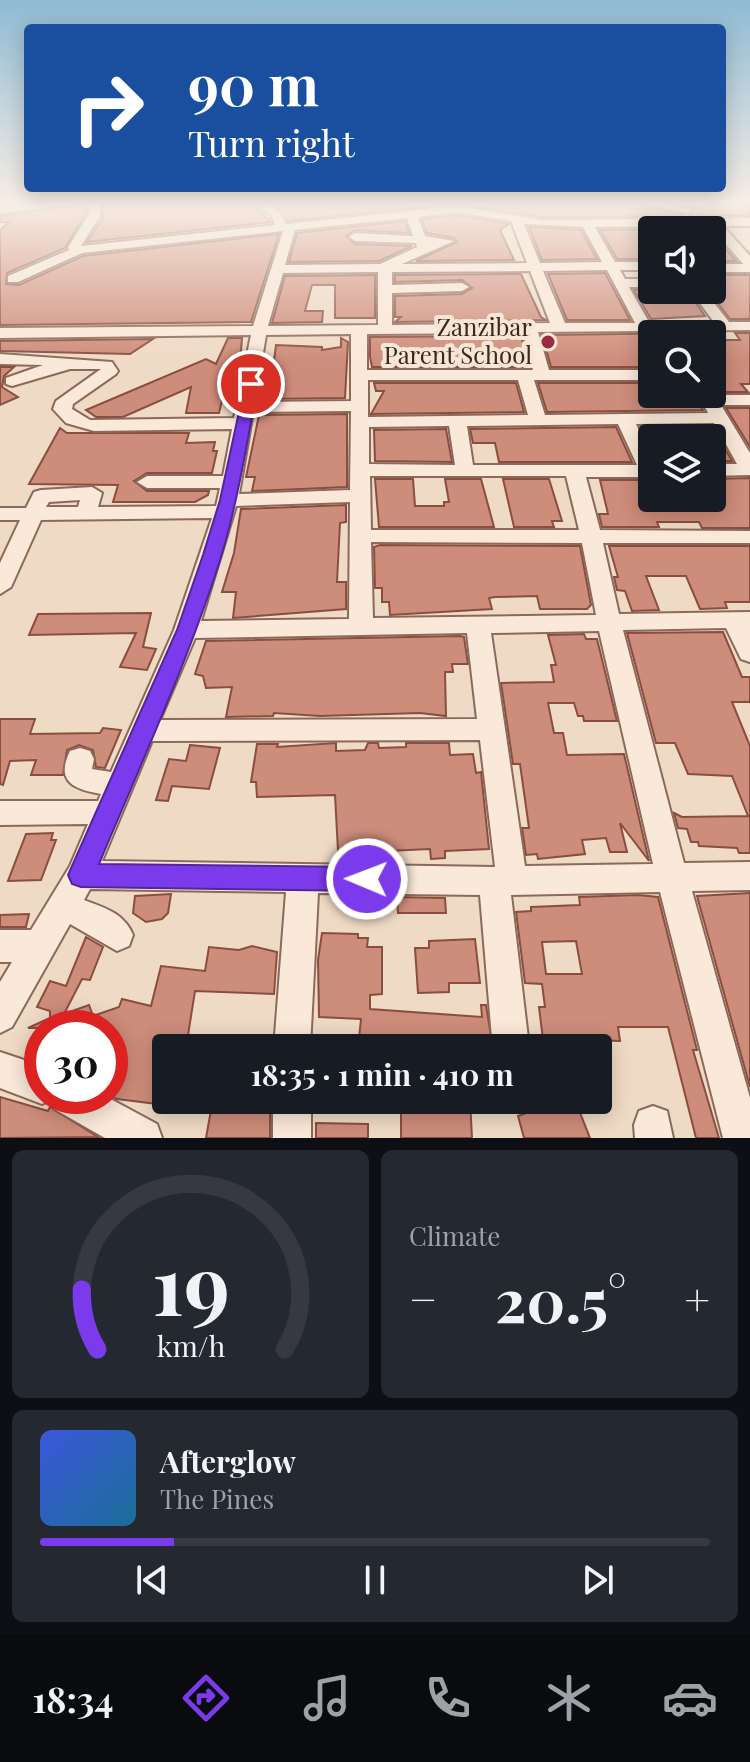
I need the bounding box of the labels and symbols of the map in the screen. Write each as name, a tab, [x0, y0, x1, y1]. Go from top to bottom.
place label: Zanzibar Parent School	[384, 310, 532, 370]
marker: Zanzibar Parent School	[539, 333, 557, 351]
pin	[217, 350, 285, 418]
position arrow	[325, 837, 409, 921]
speed limit sign: 30	[24, 1010, 128, 1114]

